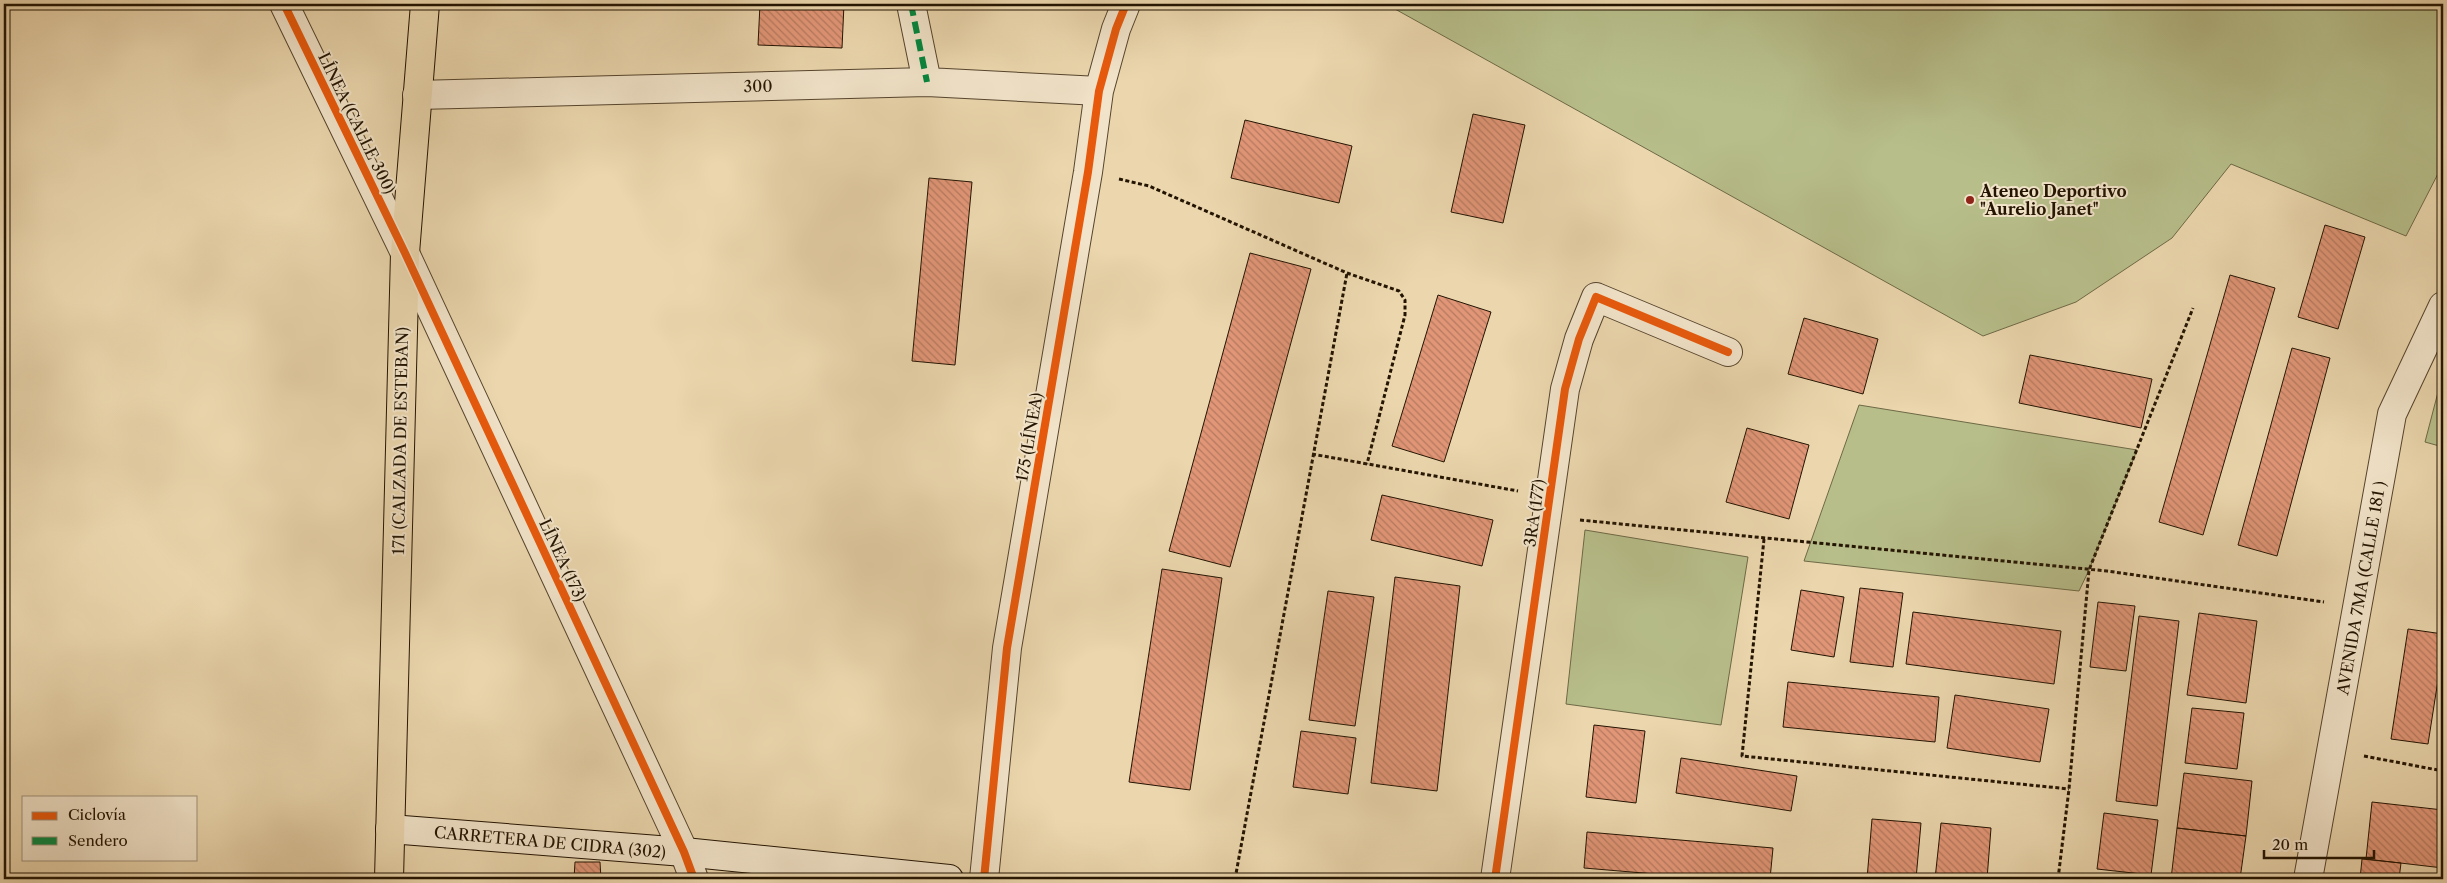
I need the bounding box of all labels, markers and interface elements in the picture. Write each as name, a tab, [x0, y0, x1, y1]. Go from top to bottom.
street label: LÍNEA (CALLE 300)	[314, 49, 400, 197]
street label: 300	[743, 76, 773, 96]
place label: Ateneo Deportivo "Aurelio Janet"	[1979, 181, 2127, 219]
marker: Ateneo Deportivo "Aurelio Janet"	[1964, 194, 1976, 206]
street label: 171 (CALZADA DE ESTEBAN)	[388, 327, 412, 555]
street label: 175 (LÍNEA)	[1011, 391, 1047, 483]
street label: 3RA (177)	[1519, 478, 1549, 548]
street label: AVENIDA 7MA (CALLE 181 )	[2332, 479, 2390, 698]
street label: LÍNEA (173)	[535, 515, 591, 605]
legend	[22, 796, 198, 860]
text: Ciclovía	[68, 805, 126, 824]
street label: CARRETERA DE CIDRA (302)	[433, 822, 667, 862]
scale bar	[2264, 828, 2374, 860]
text: Sendero	[68, 831, 128, 850]
text: 20 m	[2272, 835, 2308, 854]

